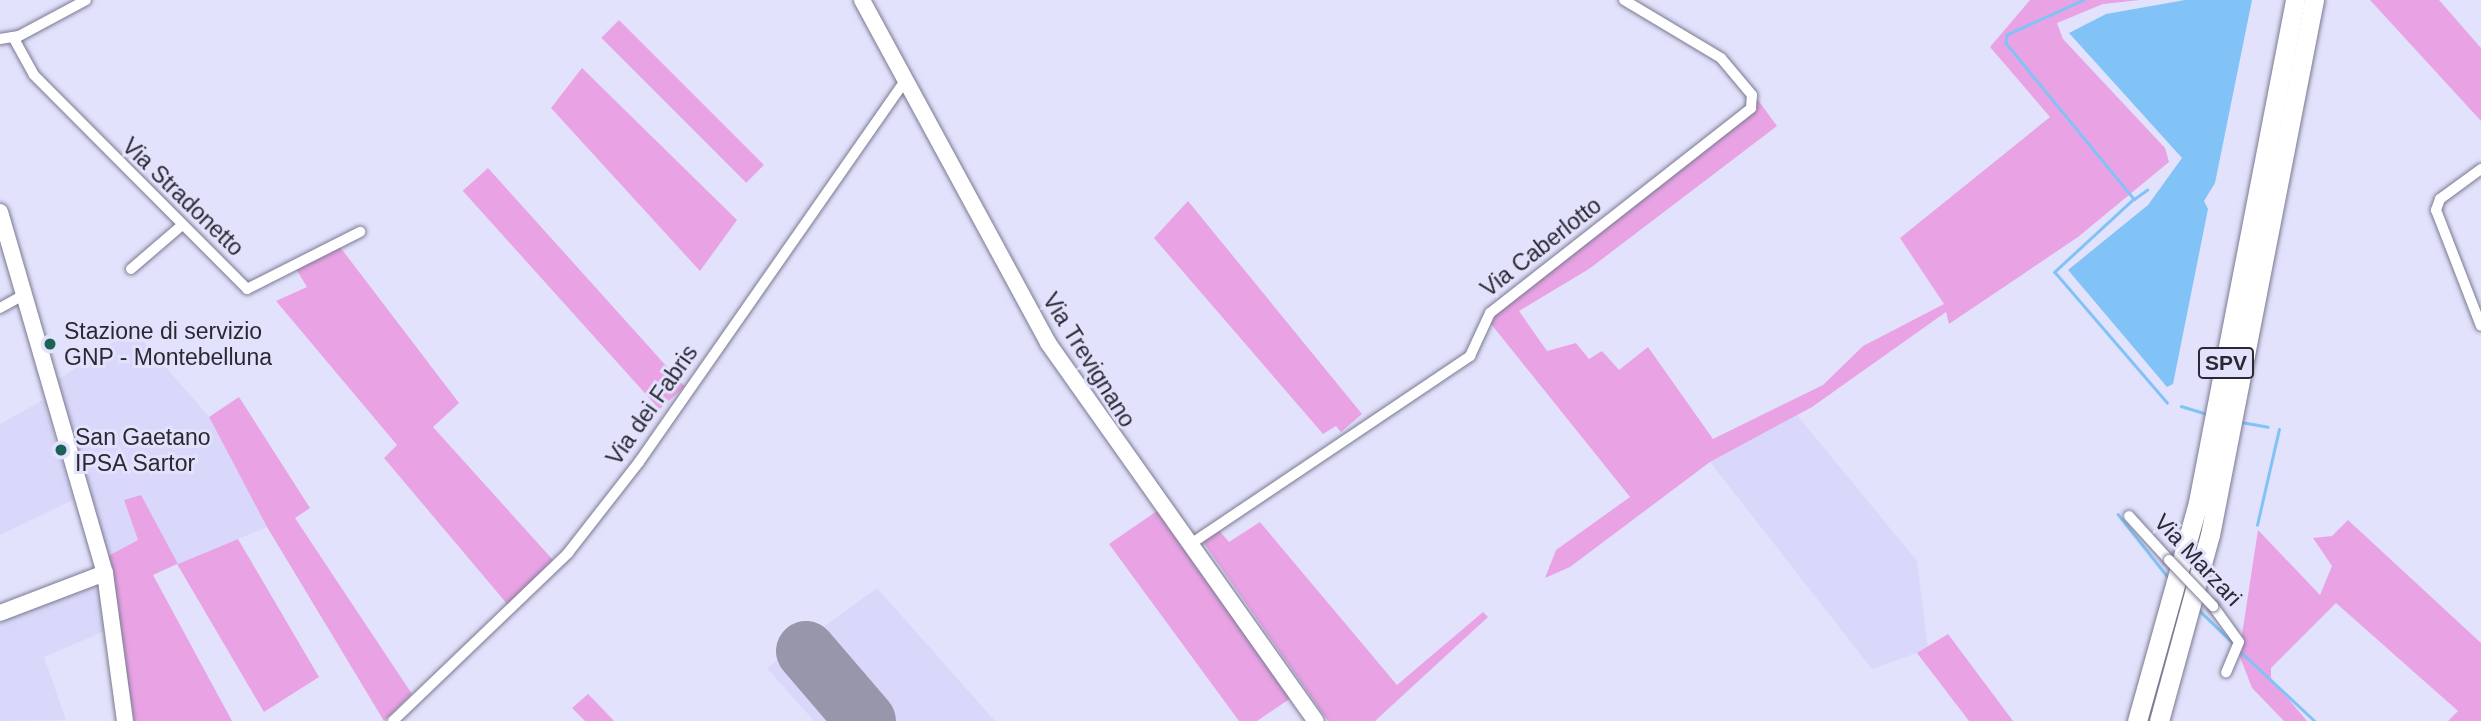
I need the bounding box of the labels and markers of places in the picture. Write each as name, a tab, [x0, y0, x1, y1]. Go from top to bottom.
place label: Stazione di servizio GNP - Montebelluna	[64, 317, 272, 371]
marker: Stazione di servizio GNP - Montebelluna	[42, 336, 58, 352]
place label: San Gaetano IPSA Sartor	[75, 423, 211, 477]
marker: San Gaetano IPSA Sartor	[53, 442, 69, 458]

